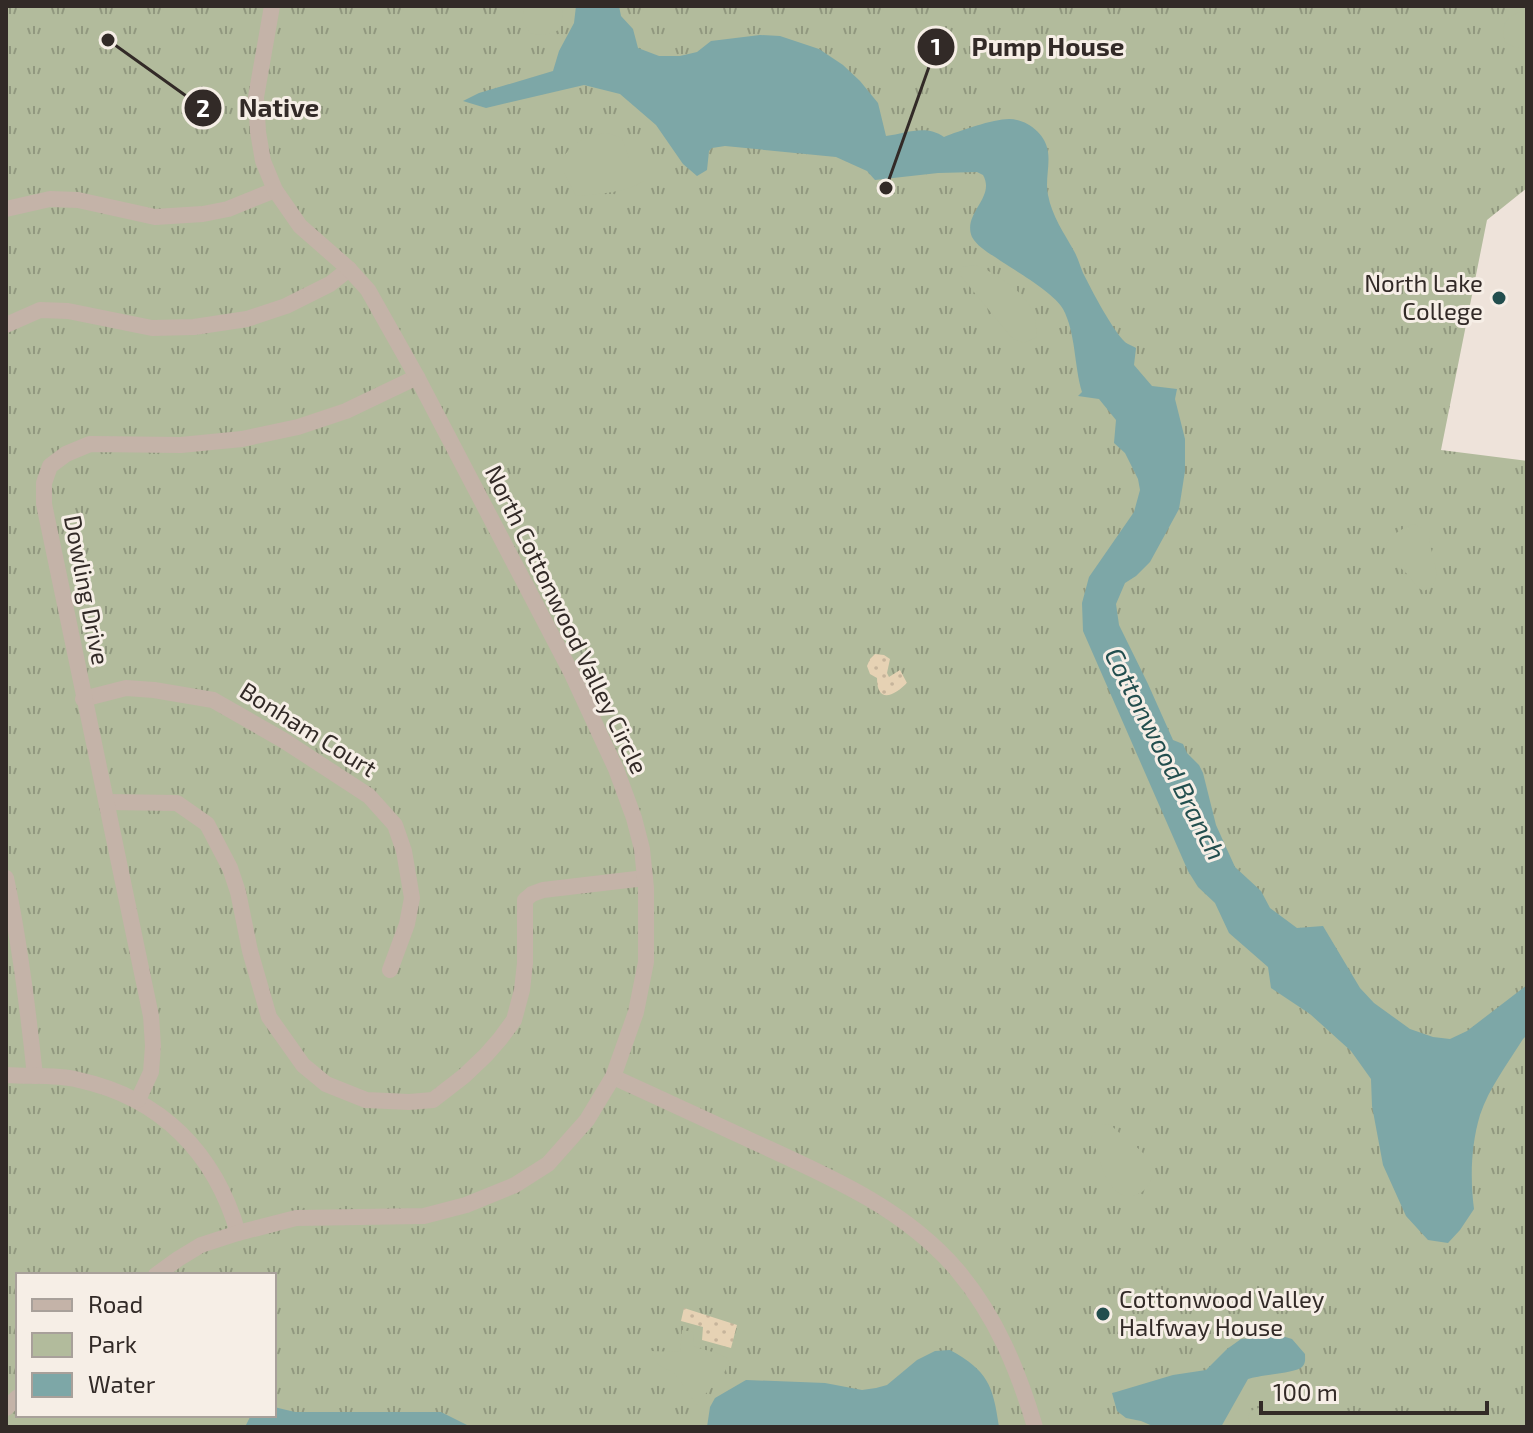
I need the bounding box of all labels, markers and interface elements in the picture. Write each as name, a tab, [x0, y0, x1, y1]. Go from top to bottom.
callout: Pump House	[916, 22, 1141, 72]
text: Pump House	[972, 30, 1124, 61]
text: 1	[931, 31, 941, 60]
callout: Native	[183, 83, 335, 133]
text: Native	[239, 91, 319, 122]
text: 2	[196, 93, 210, 122]
place label: North Lake College	[1364, 268, 1483, 325]
marker: North Lake College	[1490, 289, 1508, 307]
street label: North Cottonwood Valley Circle	[480, 460, 655, 778]
street label: Dowling Drive	[59, 512, 116, 667]
water label: Cottonwood Branch	[1099, 642, 1233, 865]
street label: Bonham Court	[235, 675, 383, 782]
legend	[16, 1273, 276, 1417]
place label: Cottonwood Valley Halfway House	[1119, 1284, 1325, 1341]
text: Road	[88, 1289, 143, 1318]
marker: Cottonwood Valley Halfway House	[1094, 1305, 1112, 1323]
text: Park	[88, 1329, 137, 1358]
scale bar	[1261, 1365, 1487, 1415]
text: Water	[88, 1369, 156, 1398]
text: 100 m	[1273, 1377, 1338, 1406]

